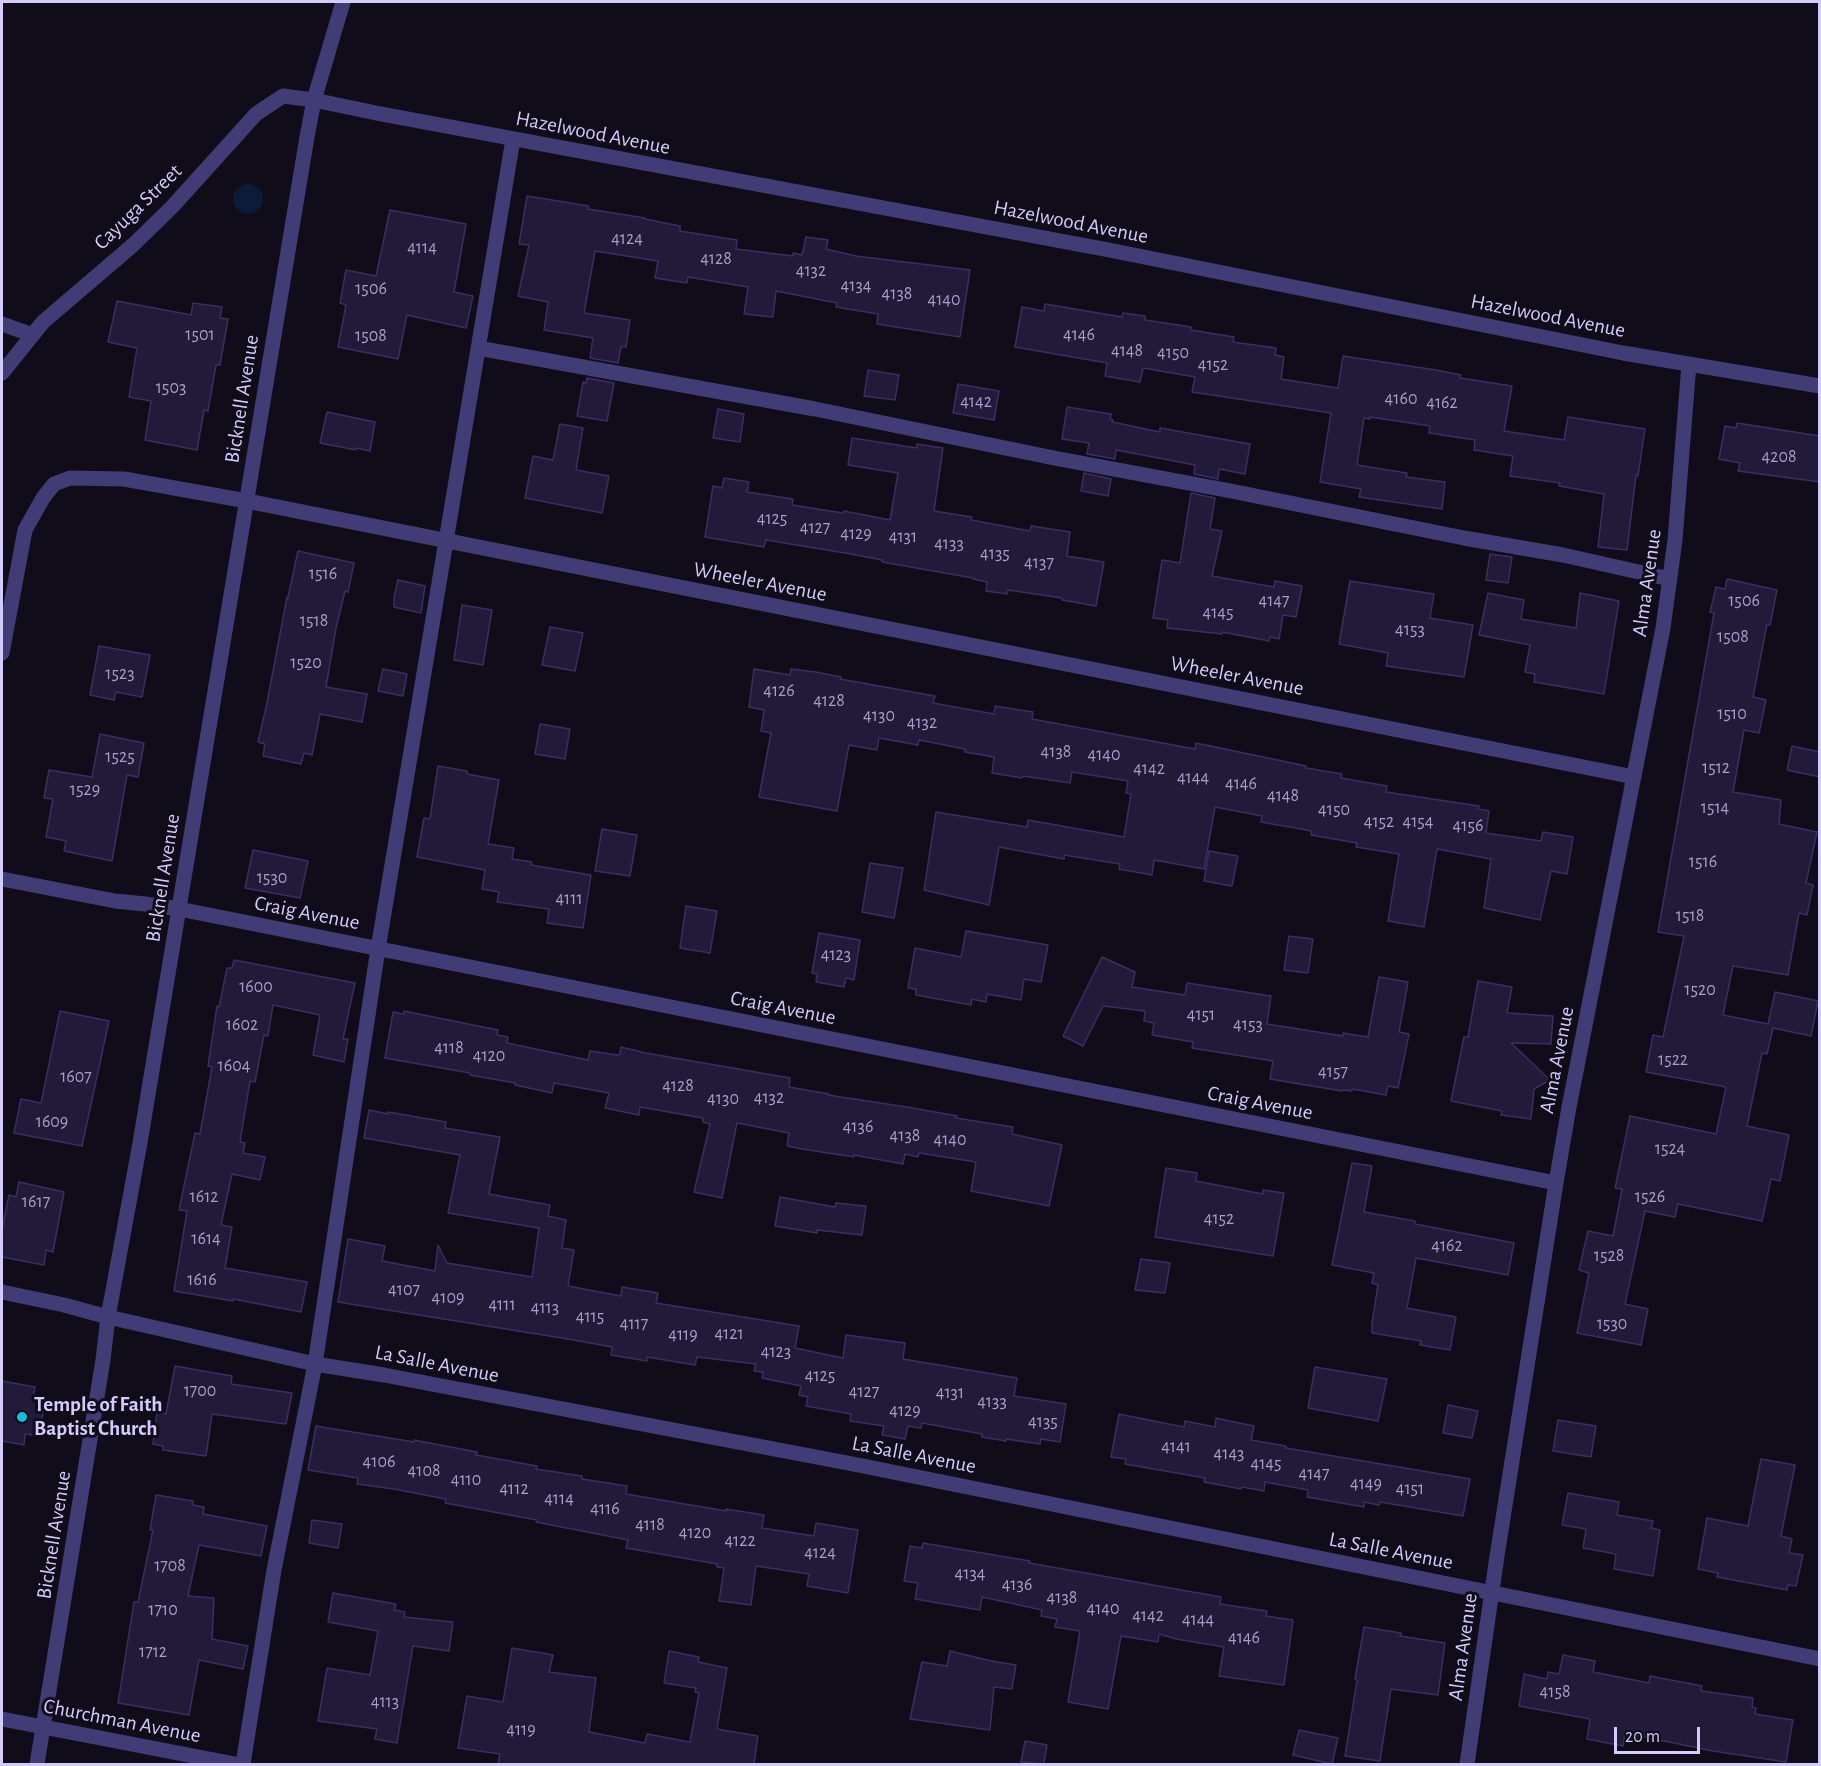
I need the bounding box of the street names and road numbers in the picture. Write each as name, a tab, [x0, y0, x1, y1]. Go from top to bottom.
street label: Hazelwood Avenue	[514, 106, 672, 160]
street label: Cayuga Street	[89, 159, 187, 255]
street label: Hazelwood Avenue	[992, 195, 1150, 249]
street label: Hazelwood Avenue	[1469, 289, 1627, 343]
street label: Bicknell Avenue	[219, 333, 265, 465]
street label: Alma Avenue	[1627, 528, 1667, 638]
street label: Wheeler Avenue	[691, 557, 829, 607]
street label: Wheeler Avenue	[1168, 651, 1306, 701]
street label: Bicknell Avenue	[140, 812, 186, 944]
street label: Craig Avenue	[252, 890, 362, 936]
street label: Craig Avenue	[728, 985, 838, 1031]
street label: Alma Avenue	[1534, 1004, 1580, 1116]
street label: Craig Avenue	[1205, 1080, 1315, 1126]
street label: La Salle Avenue	[373, 1340, 501, 1388]
street label: La Salle Avenue	[850, 1431, 978, 1479]
street label: Bicknell Avenue	[31, 1469, 77, 1601]
street label: La Salle Avenue	[1327, 1527, 1455, 1575]
street label: Alma Avenue	[1443, 1592, 1483, 1702]
street label: Churchman Avenue	[41, 1693, 203, 1749]

